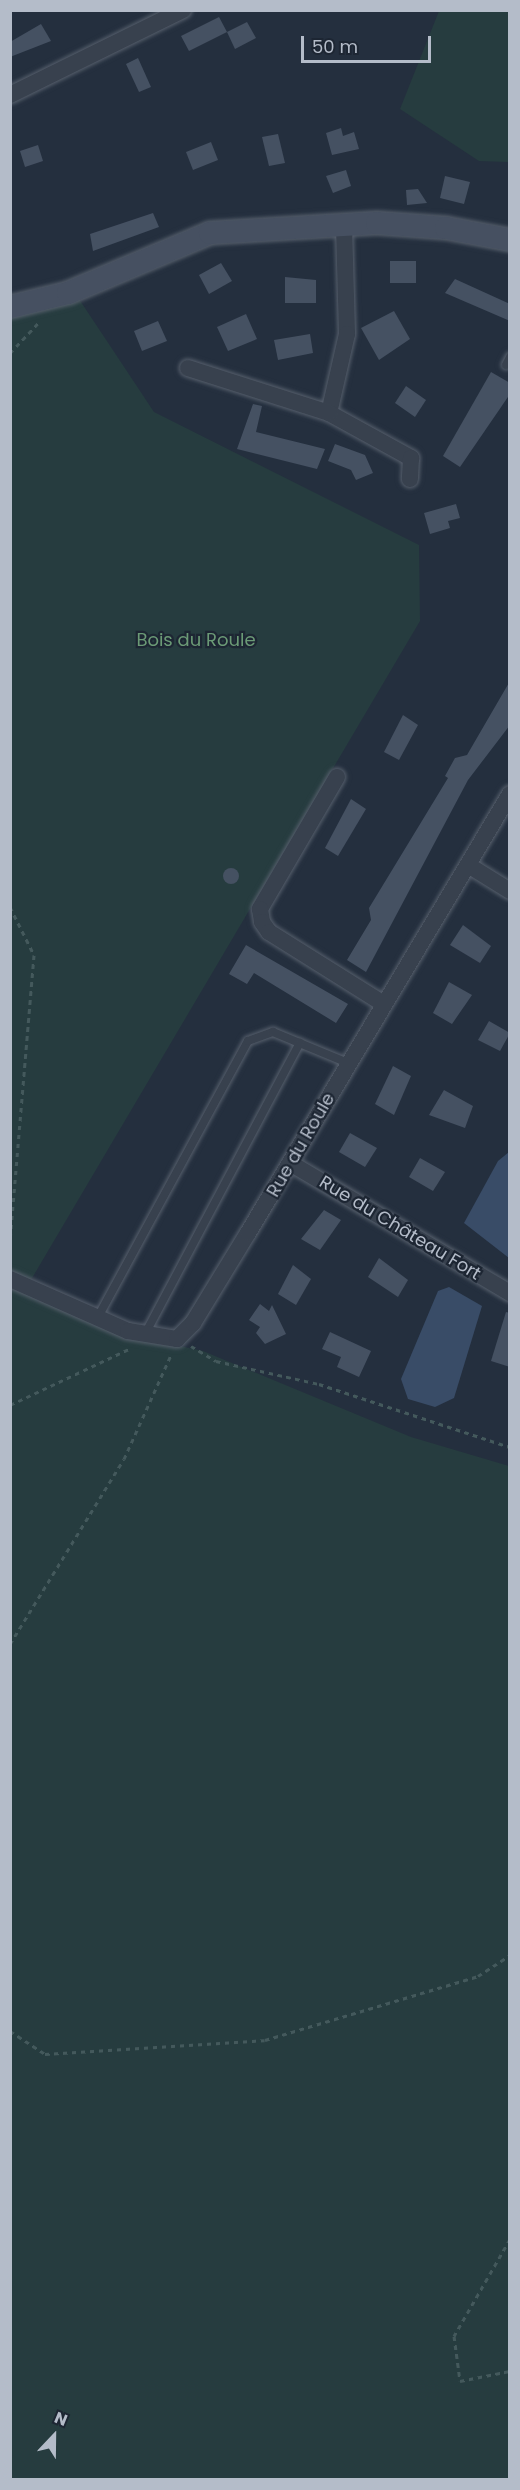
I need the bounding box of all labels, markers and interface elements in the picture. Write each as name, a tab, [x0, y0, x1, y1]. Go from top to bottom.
scale bar	[304, 24, 434, 62]
text: 50 m	[312, 34, 358, 59]
park label: Bois du Roule	[136, 629, 256, 651]
street label: Rue du Roule	[263, 1089, 339, 1201]
street label: Rue du Château Fort	[315, 1171, 485, 1285]
north arrow	[24, 2406, 84, 2466]
text: N	[51, 2406, 71, 2432]

